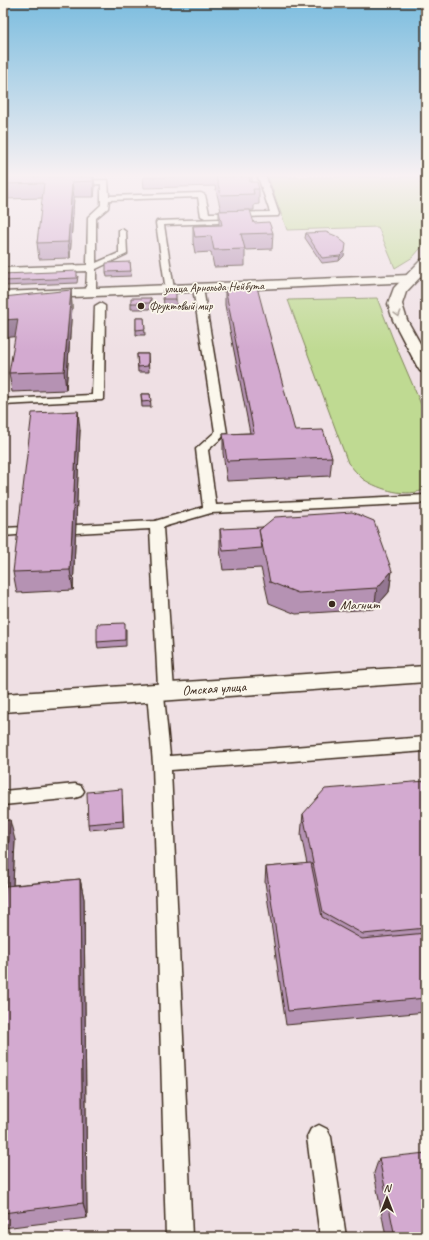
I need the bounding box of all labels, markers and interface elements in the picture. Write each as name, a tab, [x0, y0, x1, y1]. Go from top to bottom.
street label: улица Арнольда Нейбута	[163, 277, 265, 297]
place label: Фруктовый мир	[149, 298, 214, 314]
marker: Фруктовый мир	[136, 301, 146, 311]
one-way arrow	[393, 310, 402, 317]
place label: Магнит	[340, 596, 381, 613]
marker: Магнит	[327, 599, 337, 609]
street label: Омская улица	[182, 678, 248, 699]
north arrow	[367, 1178, 407, 1218]
text: N	[384, 1181, 393, 1195]

